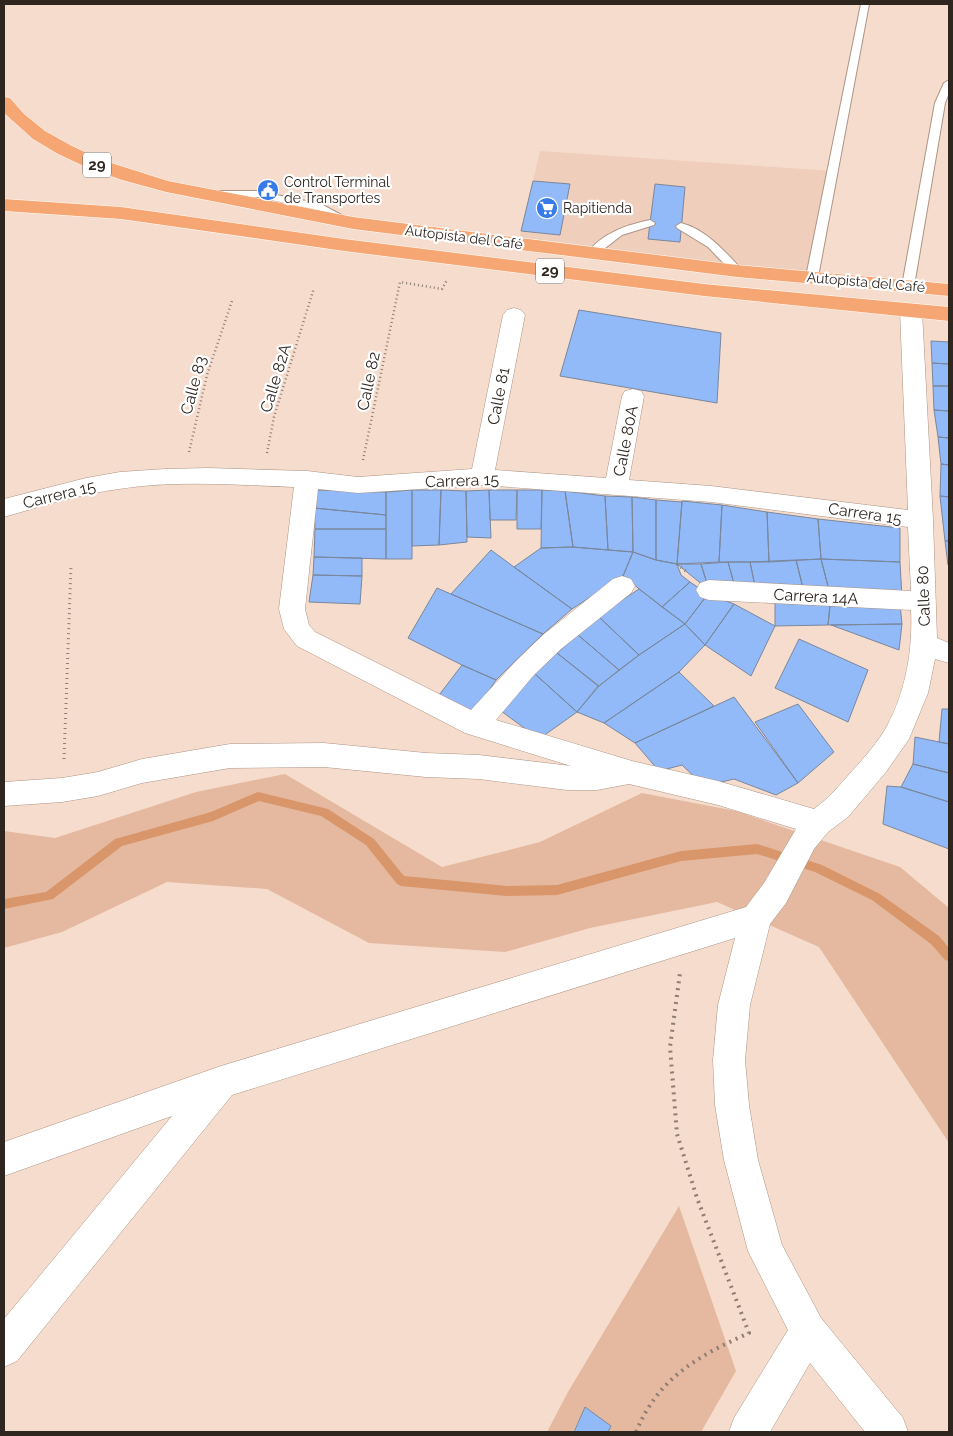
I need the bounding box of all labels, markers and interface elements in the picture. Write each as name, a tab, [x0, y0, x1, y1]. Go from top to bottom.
road number: 29	[83, 152, 111, 178]
place label: Control Terminal de Transportes	[284, 174, 390, 206]
public building icon: Control Terminal de Transportes	[256, 178, 280, 202]
supermarket icon: Rapitienda	[535, 196, 559, 220]
place label: Rapitienda	[563, 200, 632, 216]
street label: Autopista del Café	[404, 222, 524, 252]
road number: 29	[536, 258, 564, 284]
street label: Autopista del Café	[806, 269, 926, 295]
street label: Calle 82A	[256, 341, 295, 415]
street label: Calle 82	[353, 350, 384, 412]
street label: Calle 83	[177, 354, 210, 417]
street label: Calle 81	[484, 366, 513, 426]
street label: Calle 80A	[609, 404, 642, 478]
street label: Carrera 15	[425, 470, 500, 491]
street label: Carrera 15	[21, 476, 98, 513]
street label: Carrera 15	[827, 499, 903, 528]
street label: Calle 80	[913, 565, 934, 627]
street label: Carrera 14A	[773, 585, 859, 608]

